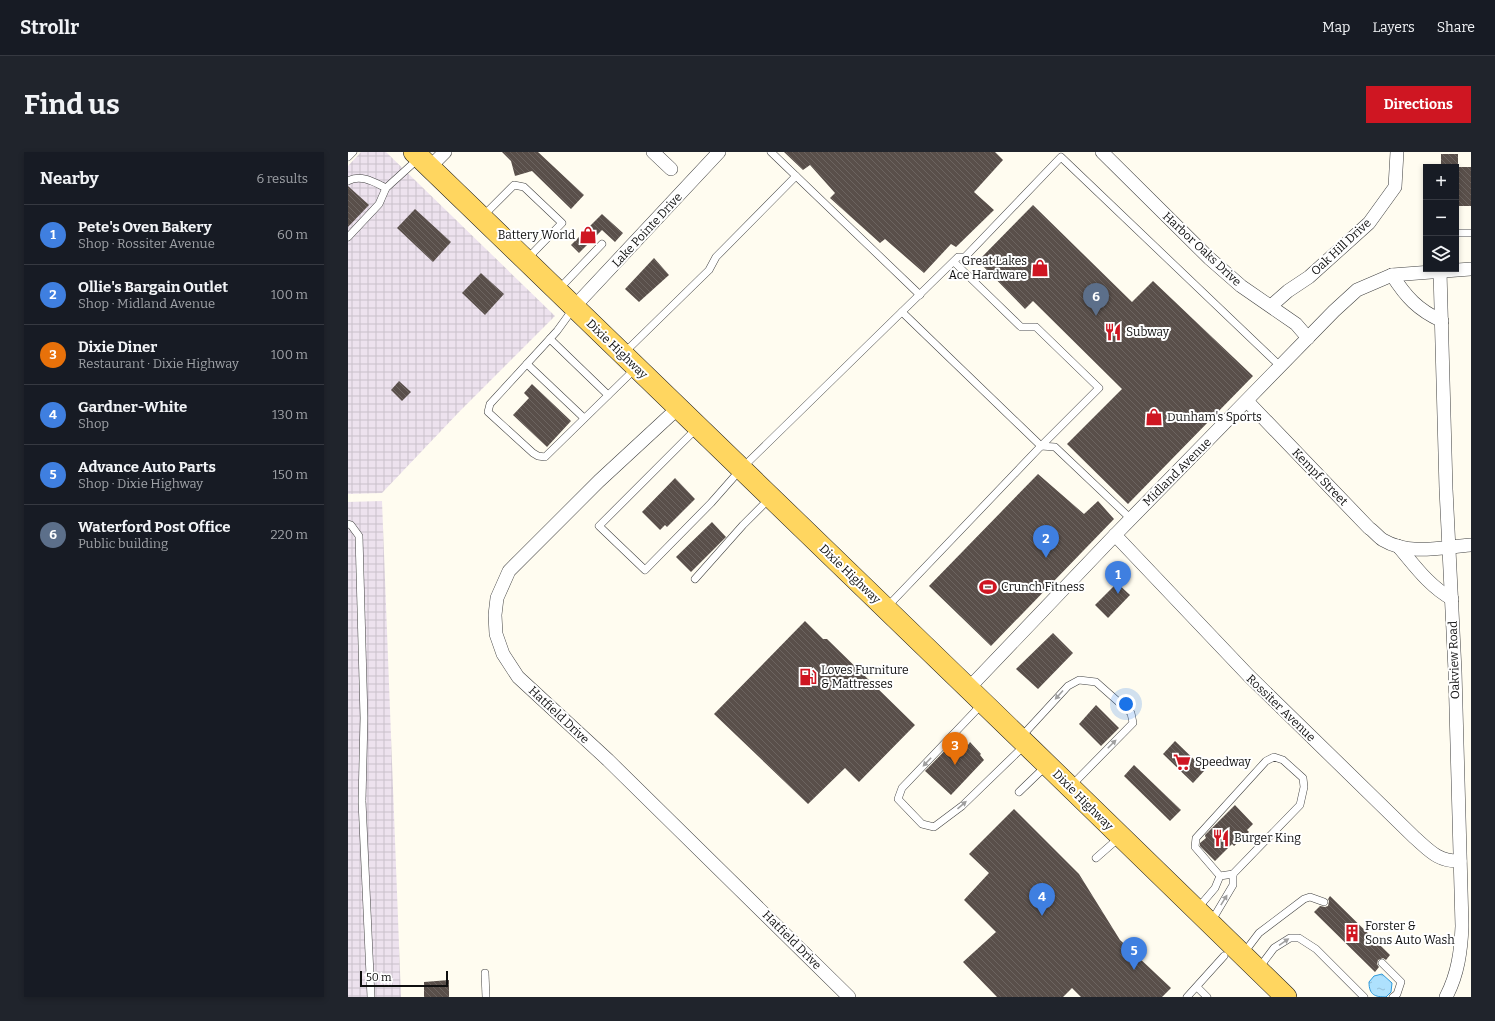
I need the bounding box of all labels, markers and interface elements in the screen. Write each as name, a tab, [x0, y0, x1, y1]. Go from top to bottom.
text: Strollr	[20, 16, 79, 39]
text: Map	[1322, 19, 1350, 36]
text: Layers	[1372, 19, 1415, 36]
text: Share	[1437, 19, 1475, 36]
button: Directions	[1366, 86, 1471, 123]
text: Find us	[24, 88, 120, 121]
map controls	[1423, 164, 1459, 272]
button: +	[1423, 164, 1459, 200]
text: Nearby	[40, 168, 99, 189]
text: 6 results	[256, 171, 308, 186]
street label: Lake Pointe Drive	[609, 190, 685, 270]
button: −	[1423, 200, 1459, 236]
street label: Harbor Oaks Drive	[1160, 209, 1244, 289]
street label: Oak Hill Drive	[1308, 216, 1374, 278]
text: Pete's Oven Bakery	[78, 218, 212, 236]
shop icon: Battery World	[578, 225, 598, 245]
text: 1	[50, 227, 56, 242]
text: 60 m	[277, 227, 308, 242]
place label: Battery World	[498, 228, 575, 242]
text: Shop · Rossiter Avenue	[78, 236, 215, 251]
button: layers	[1423, 236, 1459, 272]
place label: Great Lakes Ace Hardware	[948, 254, 1027, 282]
shop icon: Great Lakes Ace Hardware	[1030, 258, 1050, 278]
text: Ollie's Bargain Outlet	[78, 278, 228, 296]
pin: 6	[1083, 283, 1109, 316]
text: 2	[49, 287, 57, 302]
text: 100 m	[271, 287, 308, 302]
text: Shop · Midland Avenue	[78, 296, 215, 311]
street label: Dixie Highway	[584, 316, 651, 382]
restaurant icon: Subway	[1103, 322, 1123, 342]
place label: Subway	[1126, 325, 1170, 339]
text: Dixie Diner	[78, 338, 157, 356]
text: 3	[49, 347, 57, 362]
text: 100 m	[271, 347, 308, 362]
text: Restaurant · Dixie Highway	[78, 356, 239, 371]
text: Gardner-White	[78, 398, 187, 416]
text: 4	[49, 407, 57, 422]
text: 130 m	[272, 407, 308, 422]
shop icon: Dunham's Sports	[1144, 407, 1164, 427]
place label: Dunham's Sports	[1167, 410, 1262, 424]
text: Shop	[78, 416, 109, 431]
street label: Midland Avenue	[1140, 435, 1214, 509]
street label: Kempf Street	[1289, 446, 1351, 509]
text: Advance Auto Parts	[78, 458, 216, 476]
text: 5	[49, 467, 57, 482]
text: 150 m	[272, 467, 308, 482]
text: Shop · Dixie Highway	[78, 476, 203, 491]
text: Waterford Post Office	[78, 518, 231, 536]
pin: 2	[1033, 525, 1059, 558]
text: 6	[49, 527, 57, 542]
text: 220 m	[271, 527, 308, 542]
text: Public building	[78, 536, 168, 551]
street label: Dixie Highway	[817, 541, 884, 607]
pin: 1	[1105, 561, 1131, 594]
sports icon: Crunch Fitness	[978, 577, 998, 597]
place label: Crunch Fitness	[1001, 580, 1085, 594]
street label: Oakview Road	[1446, 621, 1462, 699]
place label: Loves Furniture & Mattresses	[821, 663, 909, 691]
fuel station icon: Loves Furniture & Mattresses	[798, 667, 818, 687]
street label: Rossiter Avenue	[1244, 672, 1318, 744]
street label: Hatfield Drive	[526, 684, 592, 746]
one-way arrow	[1055, 691, 1064, 700]
your location	[1116, 694, 1136, 714]
pin: 3	[942, 732, 968, 765]
one-way arrow	[1107, 739, 1117, 749]
supermarket icon: Speedway	[1172, 752, 1192, 772]
place label: Speedway	[1195, 755, 1252, 769]
one-way arrow	[922, 757, 932, 767]
street label: Dixie Highway	[1050, 767, 1117, 834]
one-way arrow	[957, 800, 967, 810]
restaurant icon: Burger King	[1211, 828, 1231, 848]
place label: Burger King	[1234, 831, 1301, 845]
pin: 4	[1029, 883, 1055, 916]
one-way arrow	[1221, 894, 1228, 906]
street label: Hatfield Drive	[760, 908, 824, 972]
place label: Forster & Sons Auto Wash	[1365, 919, 1455, 947]
building icon: Forster & Sons Auto Wash	[1342, 923, 1362, 943]
pin: 5	[1121, 937, 1147, 970]
one-way arrow	[1279, 938, 1289, 946]
scale bar	[360, 969, 448, 988]
text: 50 m	[366, 971, 392, 984]

